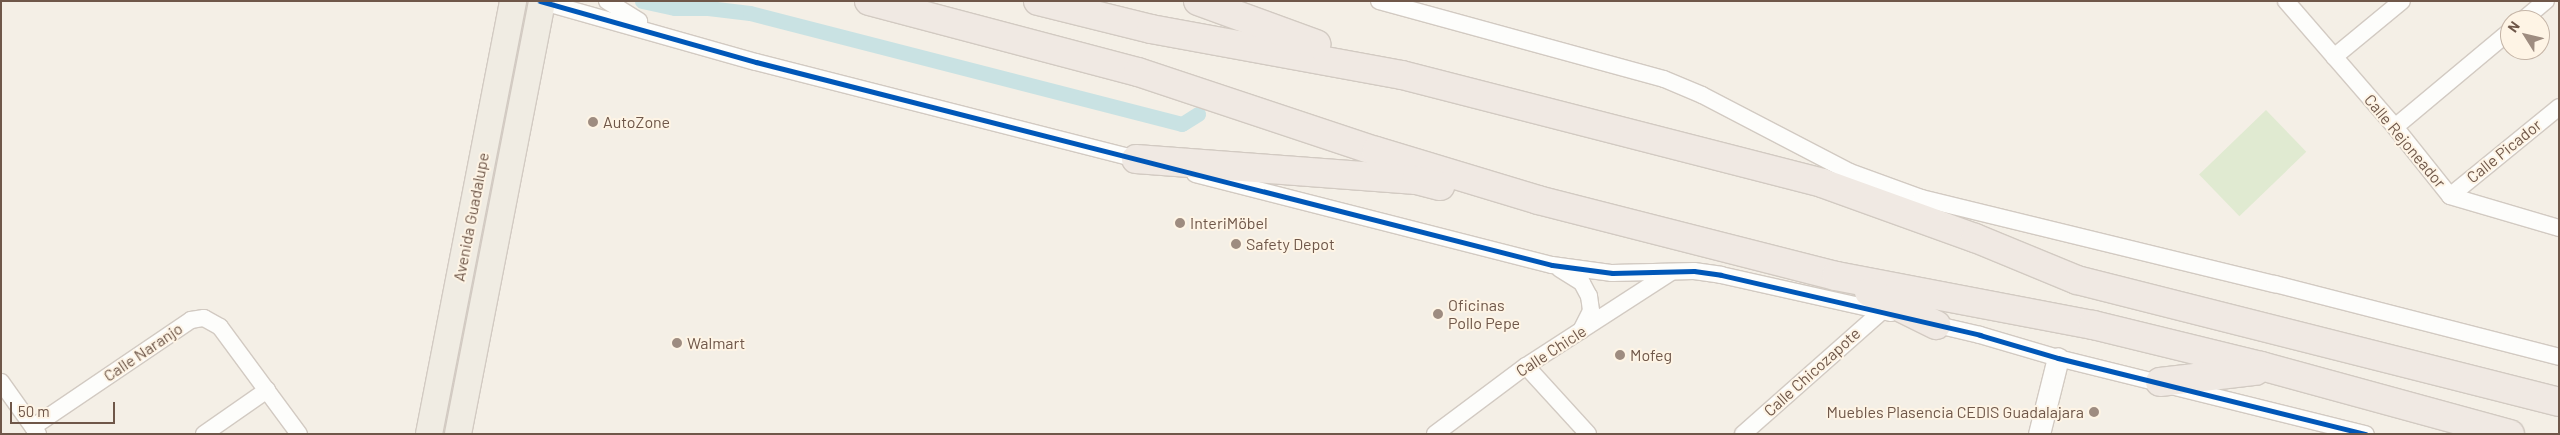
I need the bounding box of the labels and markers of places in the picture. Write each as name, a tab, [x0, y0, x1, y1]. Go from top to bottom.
place label: AutoZone	[603, 112, 670, 132]
marker: AutoZone	[587, 116, 599, 128]
place label: InteriMöbel	[1190, 213, 1268, 233]
marker: InteriMöbel	[1174, 217, 1186, 229]
place label: Safety Depot	[1246, 234, 1335, 254]
marker: Safety Depot	[1230, 238, 1242, 250]
place label: Oficinas Pollo Pepe	[1448, 295, 1520, 333]
marker: Oficinas Pollo Pepe	[1432, 308, 1444, 320]
place label: Walmart	[687, 333, 745, 353]
marker: Walmart	[671, 337, 683, 349]
place label: Mofeg	[1630, 345, 1672, 365]
marker: Mofeg	[1614, 349, 1626, 361]
place label: Muebles Plasencia CEDIS Guadalajara	[1827, 402, 2084, 422]
marker: Muebles Plasencia CEDIS Guadalajara	[2088, 406, 2100, 418]

